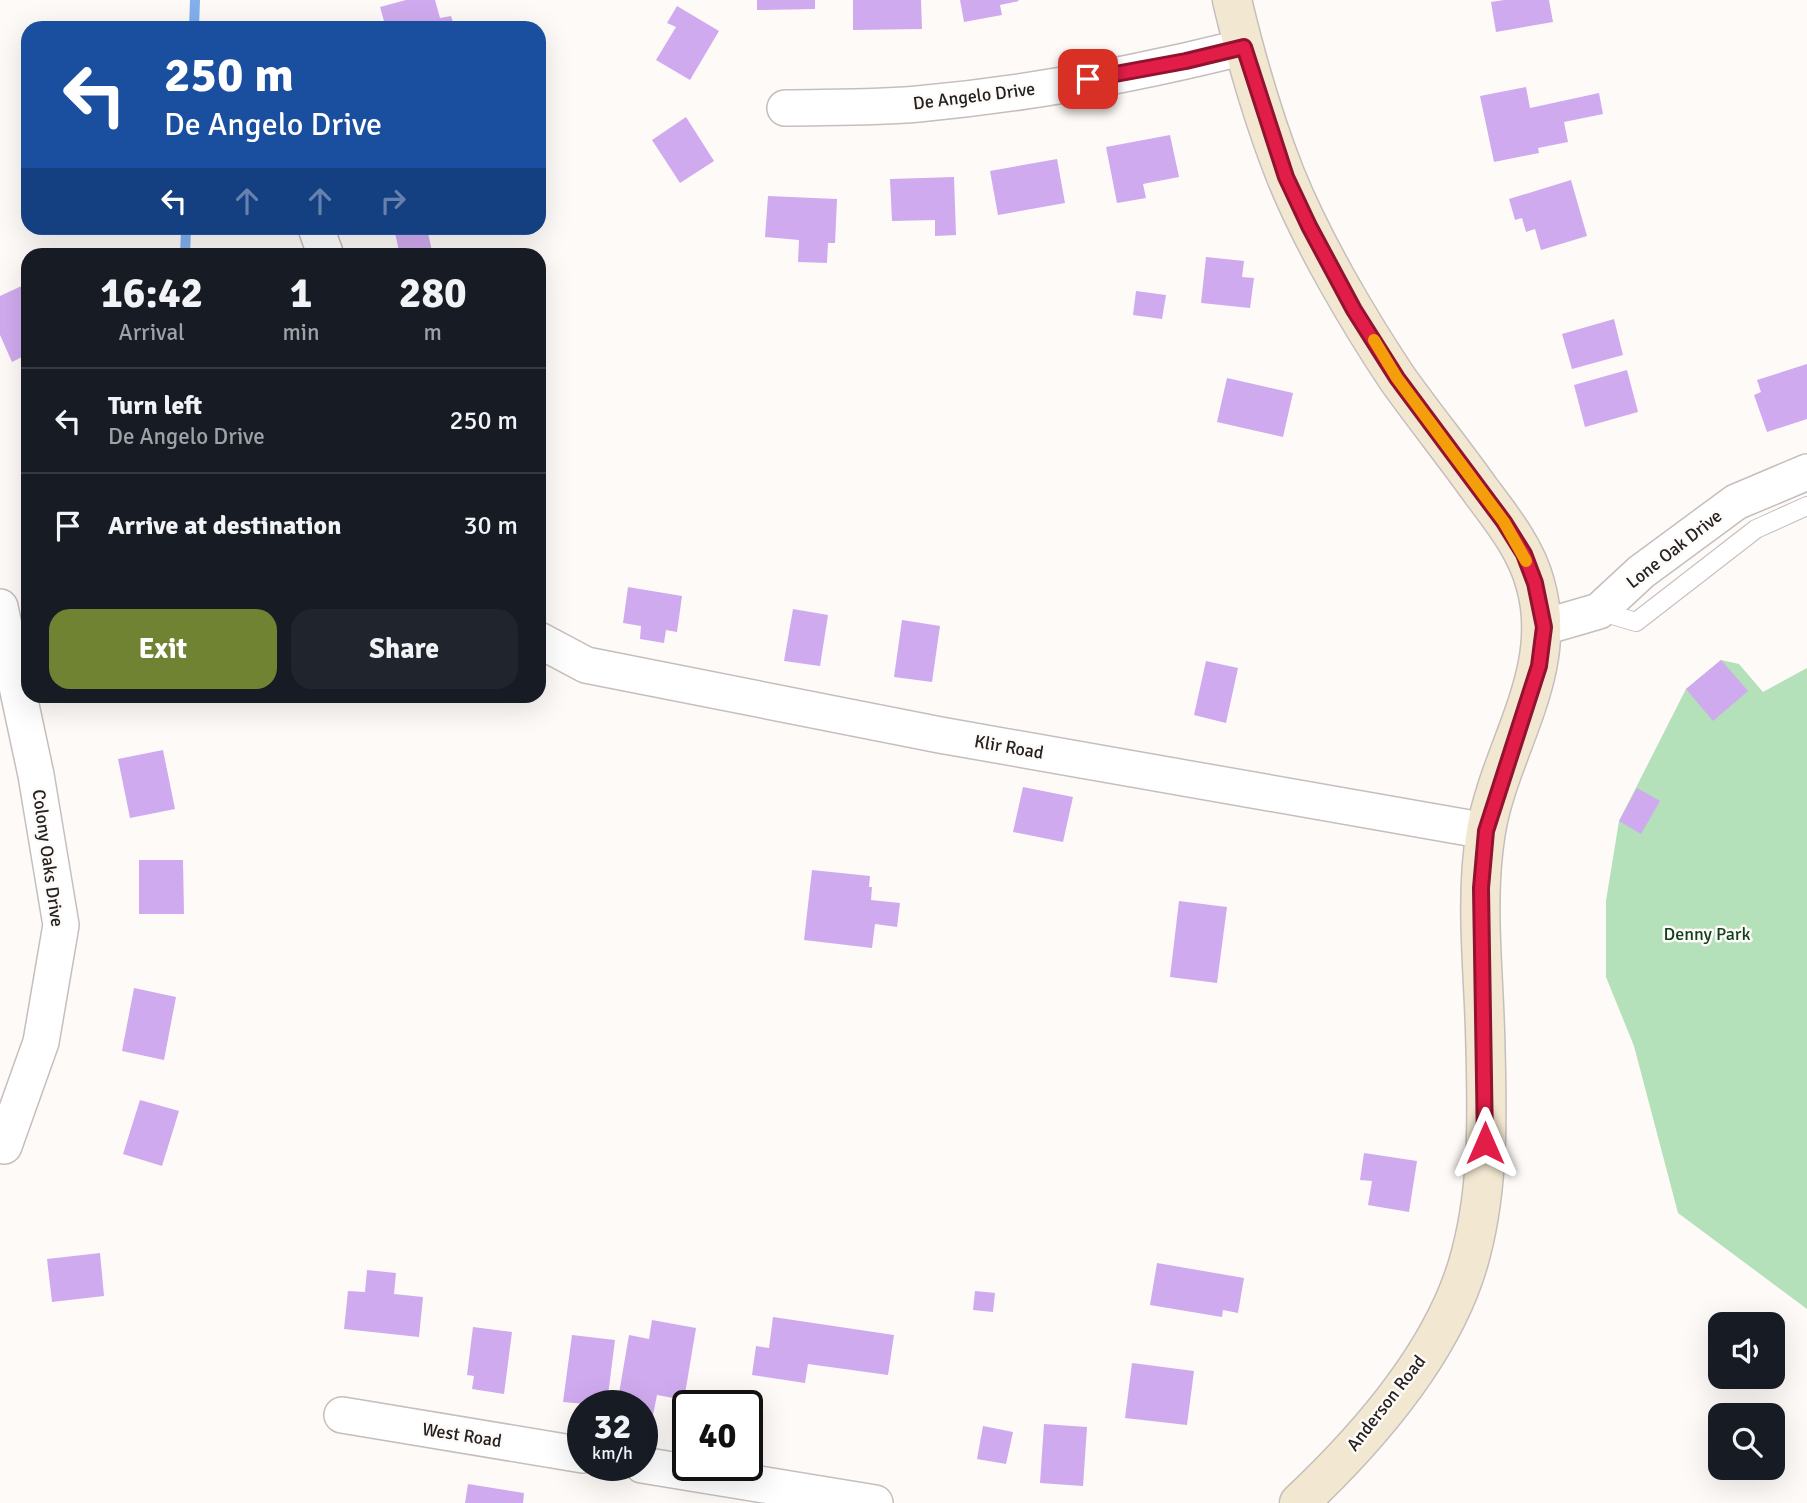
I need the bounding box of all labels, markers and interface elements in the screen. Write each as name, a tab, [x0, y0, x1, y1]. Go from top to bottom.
text: 250 m	[164, 45, 294, 105]
icon: left	[49, 49, 140, 140]
pin	[1058, 49, 1118, 109]
icon: arrive	[1069, 60, 1107, 98]
street label: De Angelo Drive	[912, 78, 1036, 114]
text: De Angelo Drive	[164, 105, 382, 144]
icon: left	[155, 182, 193, 220]
icon: ahead	[228, 182, 266, 220]
icon: ahead	[301, 182, 339, 220]
icon: right	[374, 182, 412, 220]
text: 16:42	[100, 268, 203, 319]
text: 1	[290, 268, 312, 319]
text: 280	[399, 268, 467, 319]
text: Arrival	[119, 318, 185, 347]
text: min	[282, 318, 320, 347]
text: m	[424, 318, 442, 347]
text: Turn left	[108, 390, 202, 422]
icon: left	[49, 402, 87, 440]
text: 250 m	[449, 405, 518, 437]
text: De Angelo Drive	[108, 422, 265, 451]
street label: Lone Oak Drive	[1622, 505, 1726, 593]
icon: arrive	[49, 507, 87, 545]
text: Arrive at destination	[108, 510, 341, 542]
text: 30 m	[463, 510, 518, 542]
button: Exit	[49, 609, 277, 689]
button: Share	[291, 609, 518, 689]
street label: Klir Road	[973, 730, 1045, 764]
street label: Colony Oaks Drive	[27, 788, 69, 928]
park label: Denny Park	[1664, 923, 1750, 945]
position arrow	[1448, 1106, 1522, 1180]
map controls	[1708, 1312, 1785, 1480]
button: sound	[1708, 1312, 1785, 1389]
street label: Anderson Road	[1342, 1351, 1430, 1455]
speed limit sign: 40	[672, 1390, 763, 1481]
button: search	[1708, 1403, 1785, 1480]
text: 32	[594, 1405, 631, 1448]
street label: West Road	[421, 1418, 503, 1452]
text: km/h	[592, 1442, 633, 1464]

